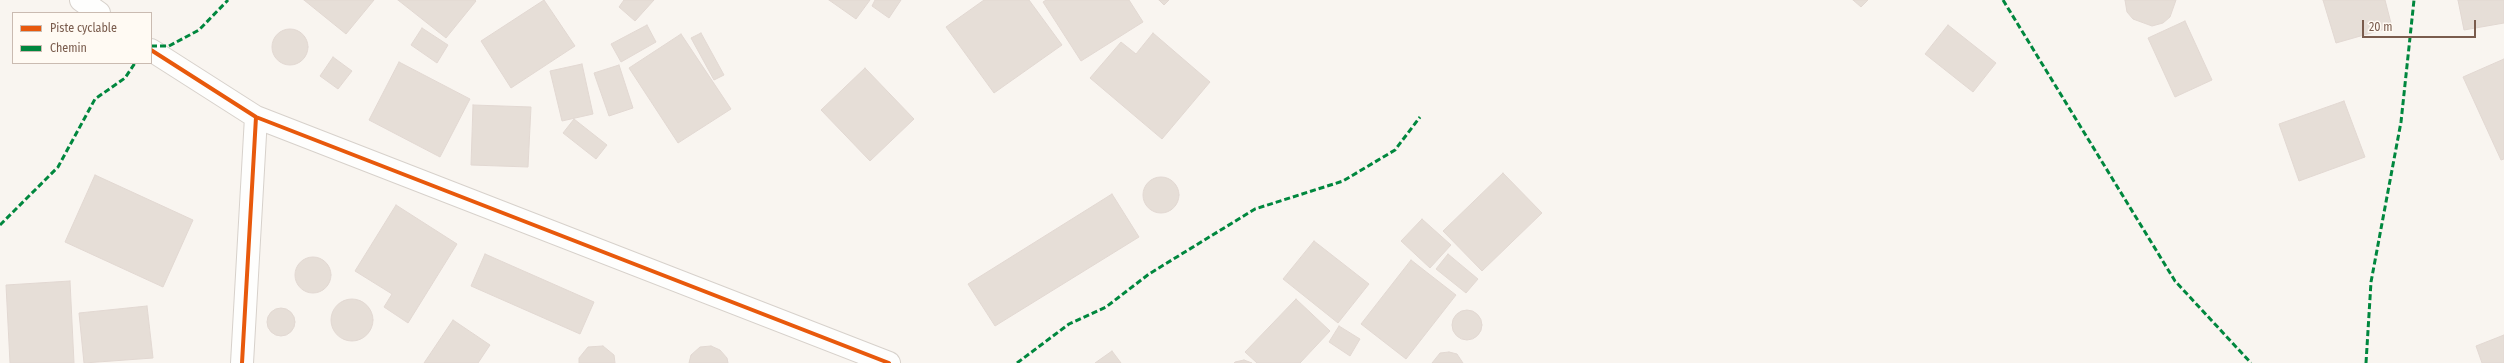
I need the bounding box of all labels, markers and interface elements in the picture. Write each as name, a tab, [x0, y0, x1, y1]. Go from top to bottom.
legend	[12, 12, 152, 64]
scale bar	[2364, 12, 2478, 38]
text: 20 m	[2369, 20, 2393, 34]
text: Piste cyclable	[50, 21, 117, 35]
text: Chemin	[50, 41, 87, 55]

